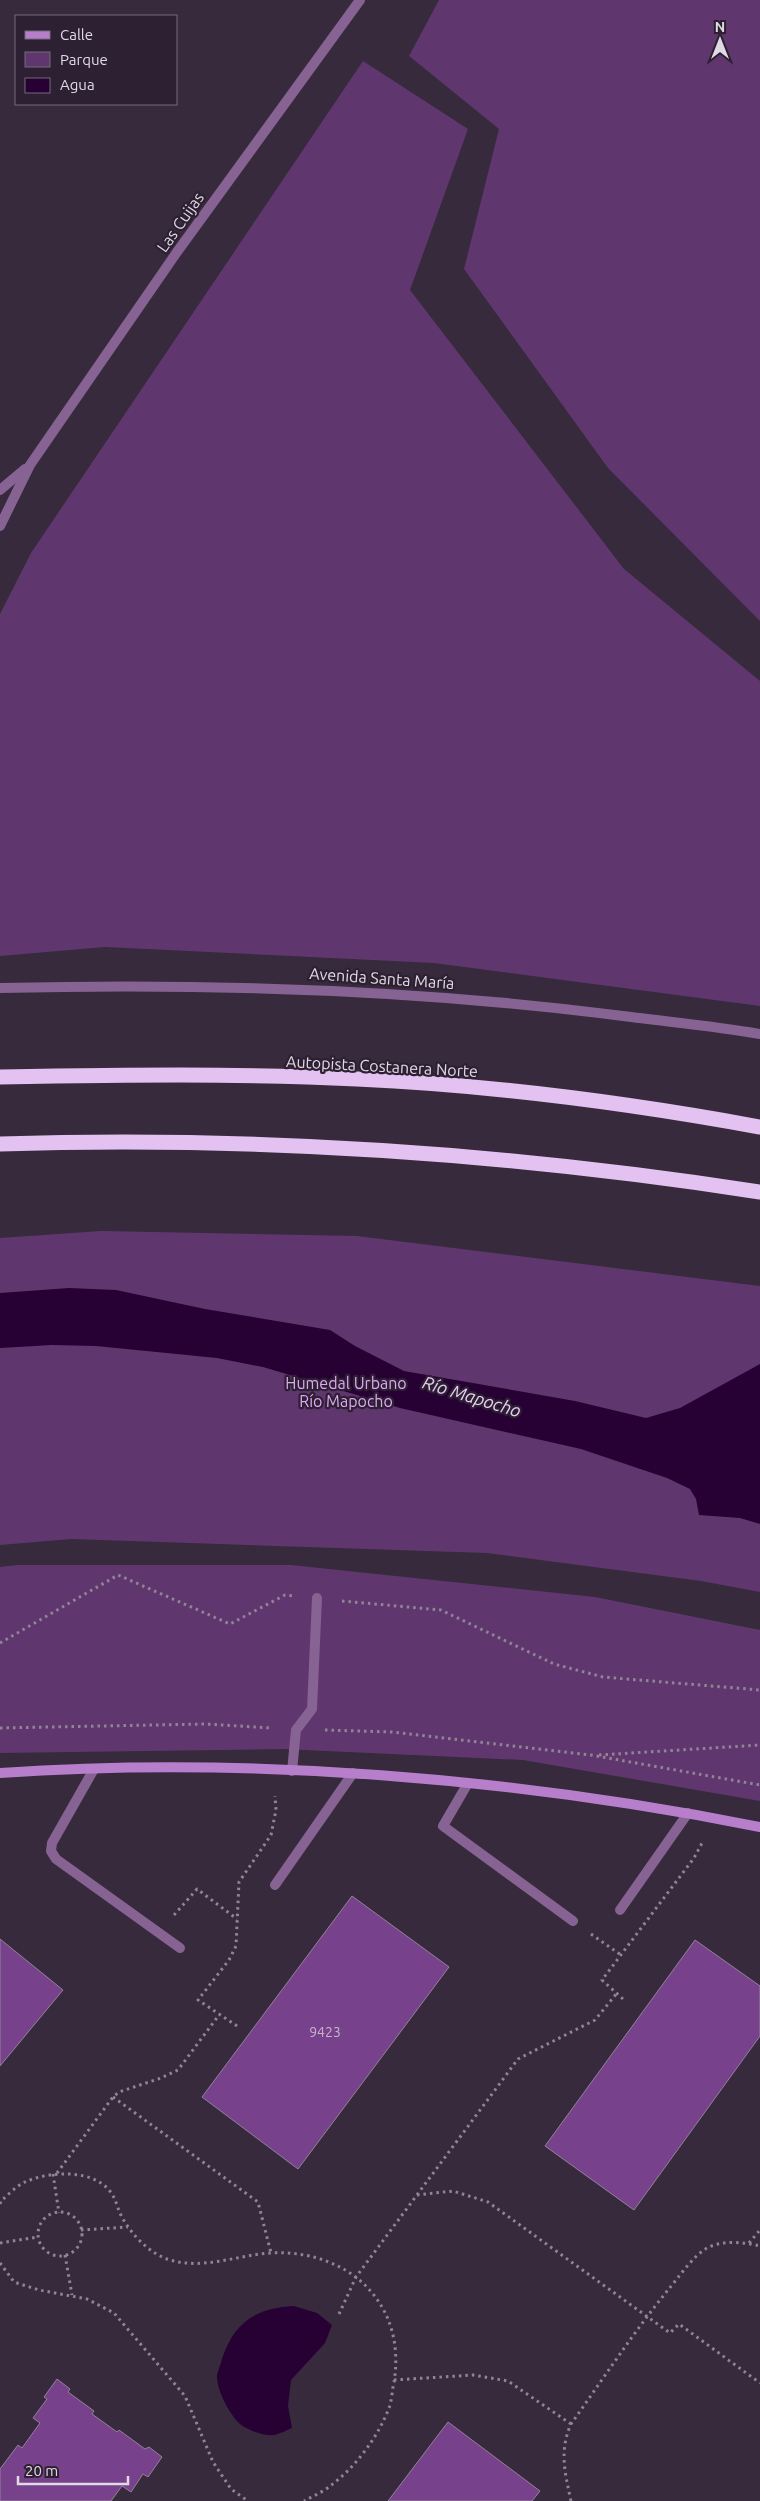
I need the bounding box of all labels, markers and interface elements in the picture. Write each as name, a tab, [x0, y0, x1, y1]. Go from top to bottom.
legend	[15, 15, 178, 105]
north arrow	[695, 15, 745, 65]
text: N	[715, 19, 725, 35]
text: Calle	[60, 26, 93, 43]
text: Parque	[60, 51, 108, 68]
text: Agua	[60, 76, 95, 93]
street label: Las Cuijas	[153, 189, 207, 255]
street label: Avenida Santa María	[309, 964, 455, 992]
street label: Autopista Costanera Norte	[286, 1052, 478, 1080]
water label: Río Mapocho	[420, 1372, 524, 1421]
park label: Humedal Urbano Río Mapocho	[285, 1374, 407, 1410]
house number: 9423	[309, 2024, 341, 2040]
scale bar	[18, 2454, 128, 2486]
text: 20 m	[25, 2462, 58, 2479]

